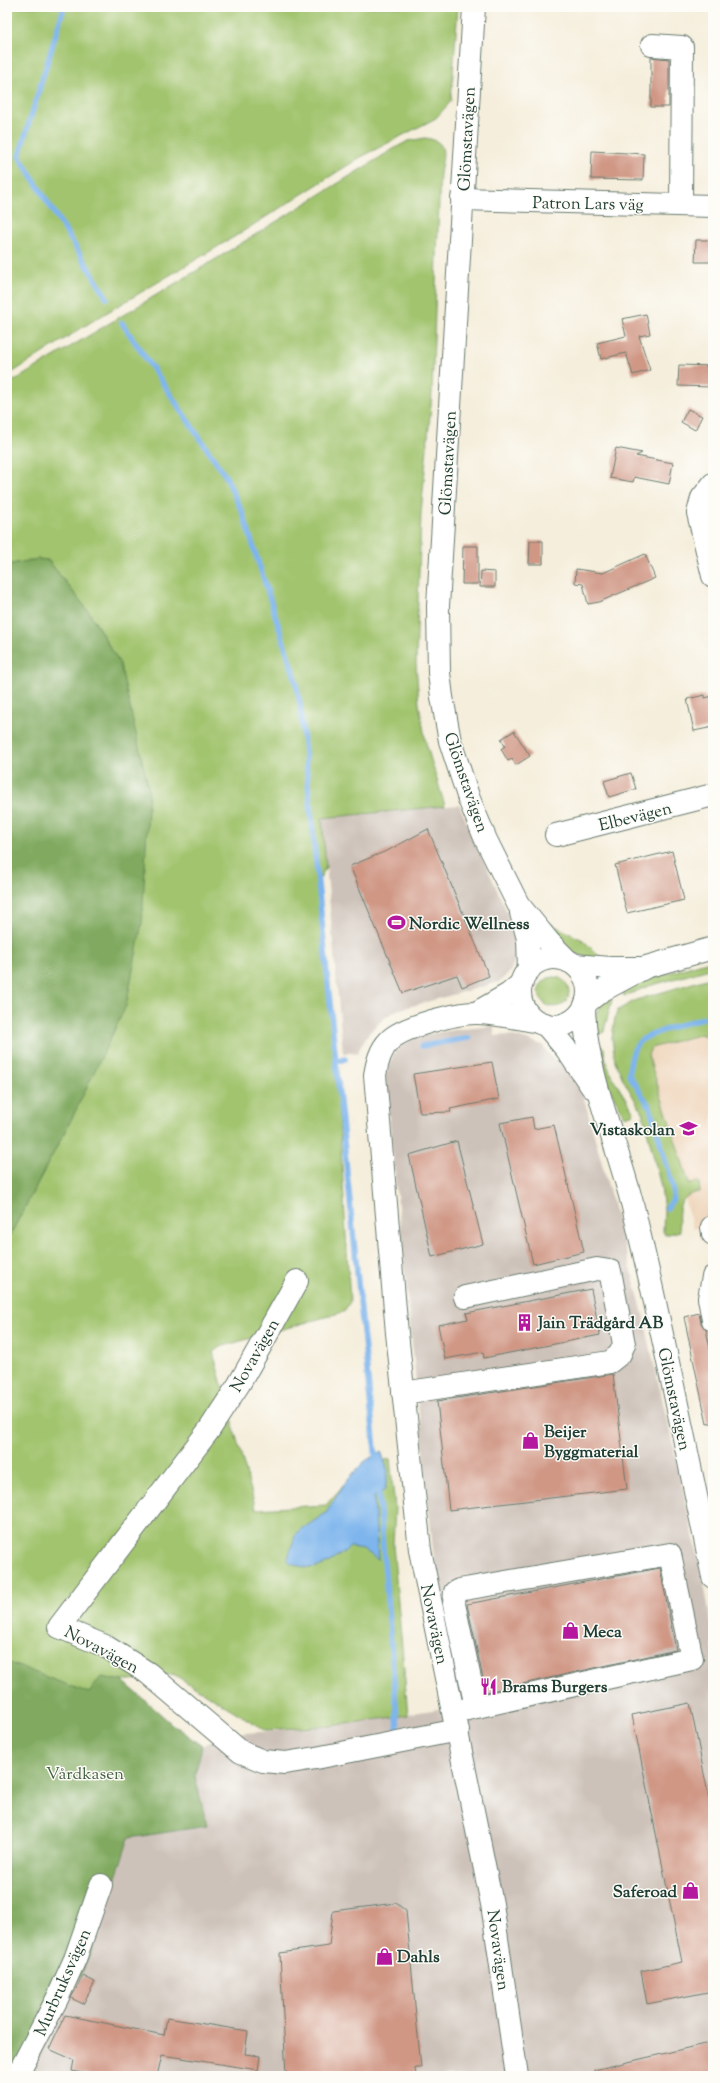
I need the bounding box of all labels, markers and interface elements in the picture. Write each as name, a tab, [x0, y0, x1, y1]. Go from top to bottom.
street label: Glömstavägen	[453, 86, 483, 192]
street label: Patron Lars väg	[532, 192, 644, 218]
street label: Glömstavägen	[434, 410, 464, 516]
street label: Glömstavägen	[437, 729, 493, 836]
street label: Elbevägen	[596, 797, 675, 839]
sports icon: Nordic Wellness	[386, 913, 406, 933]
place label: Nordic Wellness	[409, 913, 530, 937]
place label: Vistaskolan	[590, 1119, 676, 1143]
school or university icon: Vistaskolan	[678, 1119, 698, 1139]
building icon: Jain Trädgård AB	[515, 1312, 535, 1332]
place label: Jain Trädgård AB	[536, 1312, 663, 1336]
street label: Novavägen	[225, 1315, 286, 1397]
street label: Glömstavägen	[650, 1346, 696, 1453]
place label: Beijer Byggmaterial	[544, 1421, 639, 1465]
shop icon: Beijer Byggmaterial	[521, 1431, 541, 1451]
street label: Novavägen	[413, 1582, 453, 1667]
street label: Novavägen	[60, 1621, 143, 1680]
shop icon: Meca	[560, 1621, 580, 1641]
place label: Meca	[583, 1621, 622, 1645]
restaurant icon: Brams Burgers	[479, 1676, 499, 1696]
place label: Brams Burgers	[502, 1676, 608, 1700]
park label: Vårdkasen	[46, 1763, 124, 1787]
place label: Saferoad	[613, 1881, 677, 1905]
shop icon: Saferoad	[680, 1881, 700, 1901]
street label: Novavägen	[479, 1908, 515, 1992]
street label: Murbruksvägen	[29, 1925, 98, 2040]
shop icon: Dahls	[374, 1946, 394, 1966]
place label: Dahls	[397, 1946, 440, 1970]

